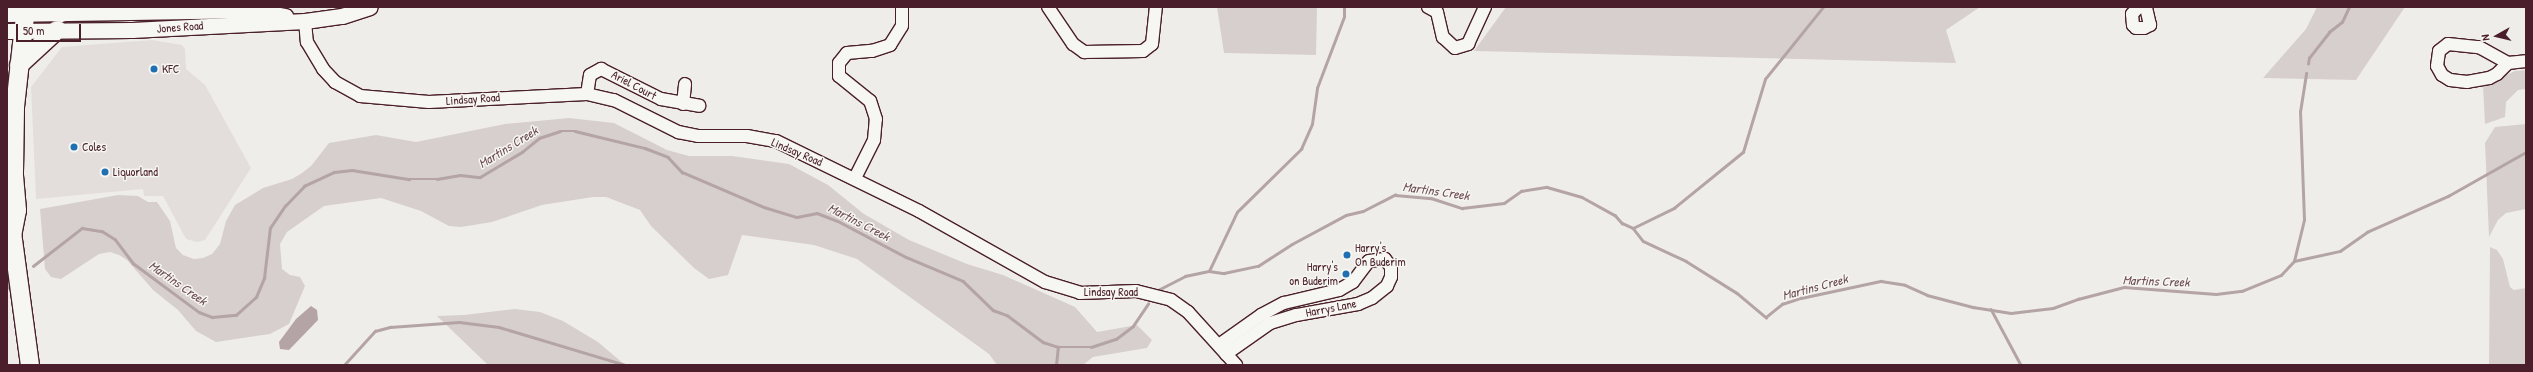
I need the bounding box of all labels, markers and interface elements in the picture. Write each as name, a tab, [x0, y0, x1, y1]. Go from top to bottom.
scale bar	[18, 16, 83, 42]
north arrow	[2477, 16, 2517, 56]
street label: Jones Road	[156, 18, 204, 36]
text: 50 m	[23, 22, 44, 39]
text: N	[2478, 34, 2492, 42]
place label: KFC	[162, 62, 179, 76]
marker: KFC	[149, 64, 159, 74]
street label: Ariel Court	[609, 67, 659, 103]
street label: Lindsay Road	[446, 90, 500, 108]
water label: Martins Creek	[475, 123, 541, 171]
street label: Lindsay Road	[769, 135, 825, 169]
place label: Coles	[82, 140, 106, 154]
marker: Coles	[69, 142, 79, 152]
place label: Liquorland	[113, 165, 158, 179]
marker: Liquorland	[100, 167, 110, 177]
water label: Martins Creek	[1402, 179, 1470, 203]
water label: Martins Creek	[826, 200, 892, 244]
place label: Harry's On Buderim	[1355, 241, 1406, 269]
marker: Harry's On Buderim	[1342, 250, 1352, 260]
water label: Martins Creek	[146, 257, 210, 309]
place label: Harry's on Buderim	[1289, 260, 1338, 288]
marker: Harry's on Buderim	[1341, 269, 1351, 279]
water label: Martins Creek	[1781, 271, 1849, 303]
water label: Martins Creek	[2122, 272, 2190, 290]
street label: Lindsay Road	[1084, 285, 1138, 299]
street label: Harrys Lane	[1304, 296, 1358, 320]

